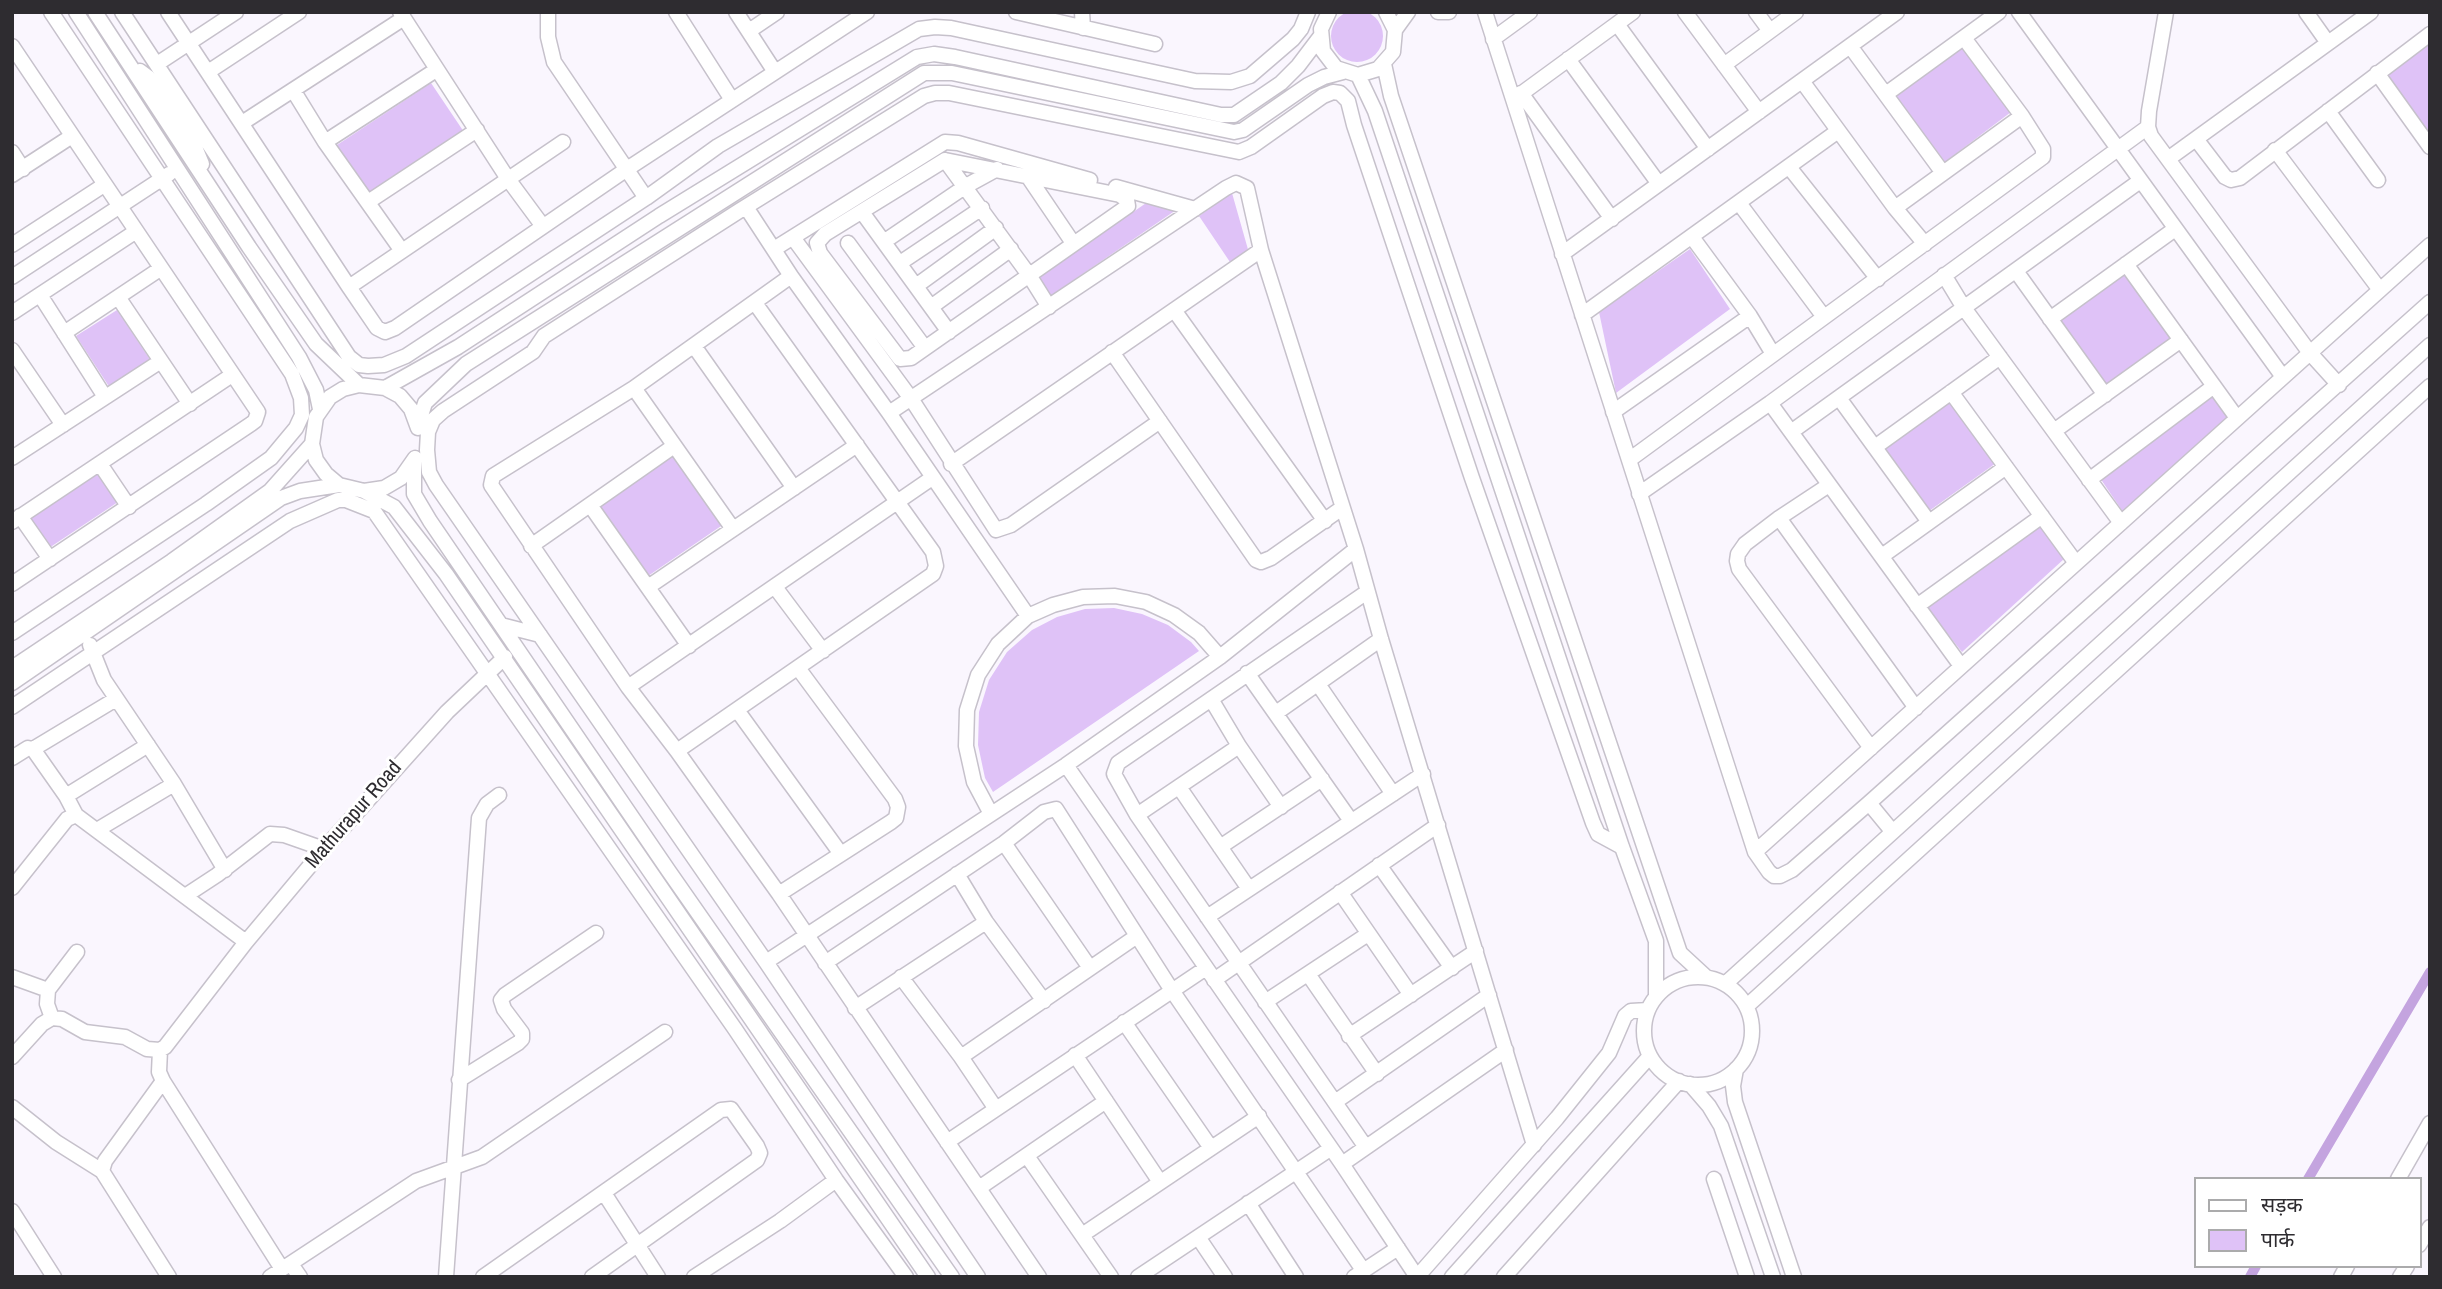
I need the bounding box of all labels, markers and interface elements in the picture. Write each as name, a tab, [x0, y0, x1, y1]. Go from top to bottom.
street label: Mathurapur Road	[301, 756, 407, 874]
legend	[2194, 1177, 2421, 1268]
text: सड़क	[2261, 1190, 2303, 1219]
text: पार्क	[2261, 1225, 2295, 1254]

